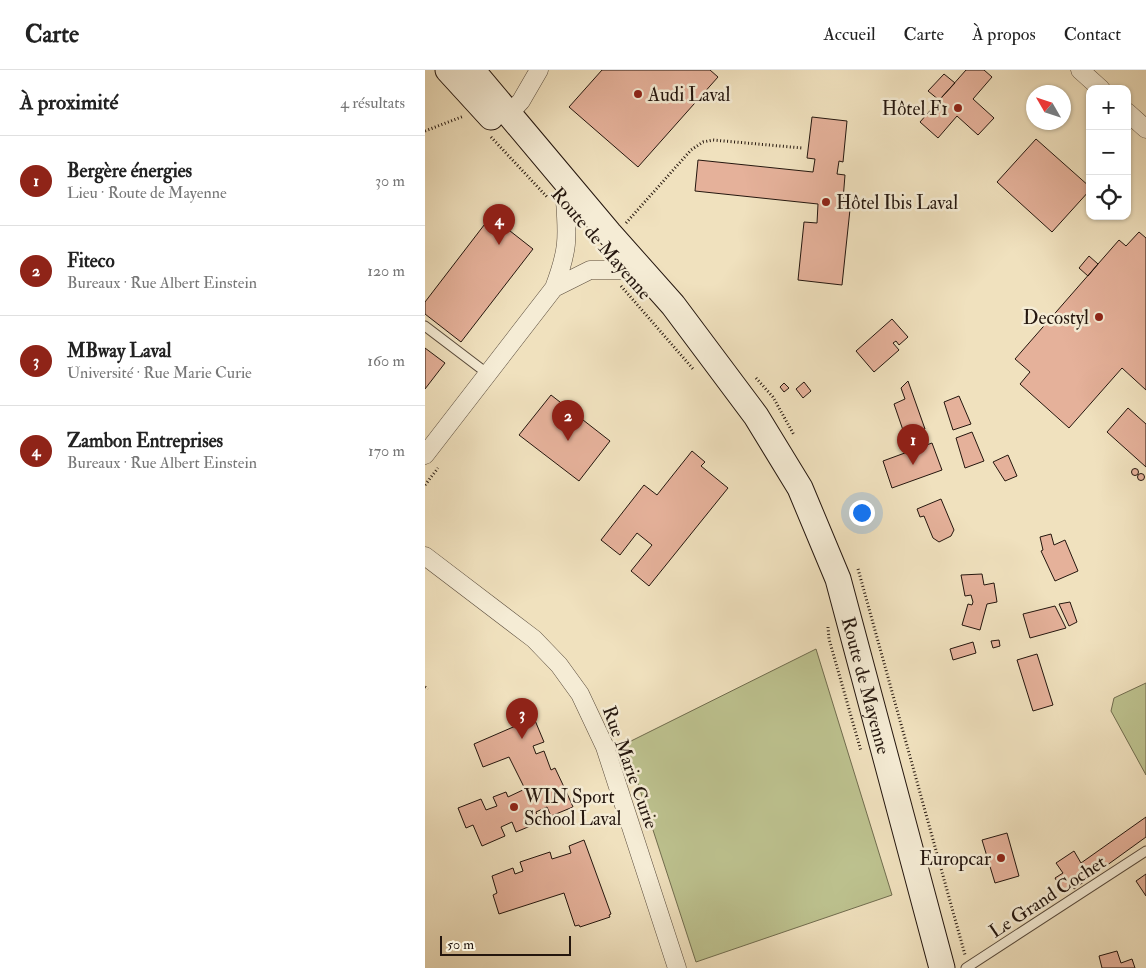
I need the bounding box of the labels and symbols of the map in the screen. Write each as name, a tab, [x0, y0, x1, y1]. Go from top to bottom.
place label: Audi Laval	[647, 83, 730, 107]
north arrow	[1026, 85, 1071, 130]
marker: Audi Laval	[632, 88, 644, 100]
place label: Hôtel F1	[882, 97, 948, 121]
marker: Hôtel F1	[952, 102, 964, 114]
street label: Route de Mayenne	[546, 182, 657, 305]
place label: Hôtel Ibis Laval	[836, 191, 958, 215]
marker: Hôtel Ibis Laval	[820, 196, 832, 208]
pin: 4	[483, 204, 515, 245]
place label: Decostyl	[1023, 306, 1089, 330]
marker: Decostyl	[1093, 311, 1105, 323]
pin: 2	[552, 400, 584, 441]
pin: 1	[897, 424, 929, 465]
your location	[849, 500, 875, 526]
street label: Route de Mayenne	[836, 614, 895, 757]
pin: 3	[506, 698, 538, 739]
street label: Rue Marie Curie	[597, 703, 663, 832]
place label: WIN Sport School Laval	[523, 785, 621, 831]
marker: WIN Sport School Laval	[508, 801, 520, 813]
place label: Europcar	[919, 847, 991, 872]
street label: Le Grand Cochet	[985, 850, 1110, 944]
marker: Europcar	[995, 852, 1007, 864]
scale bar	[440, 933, 571, 956]

